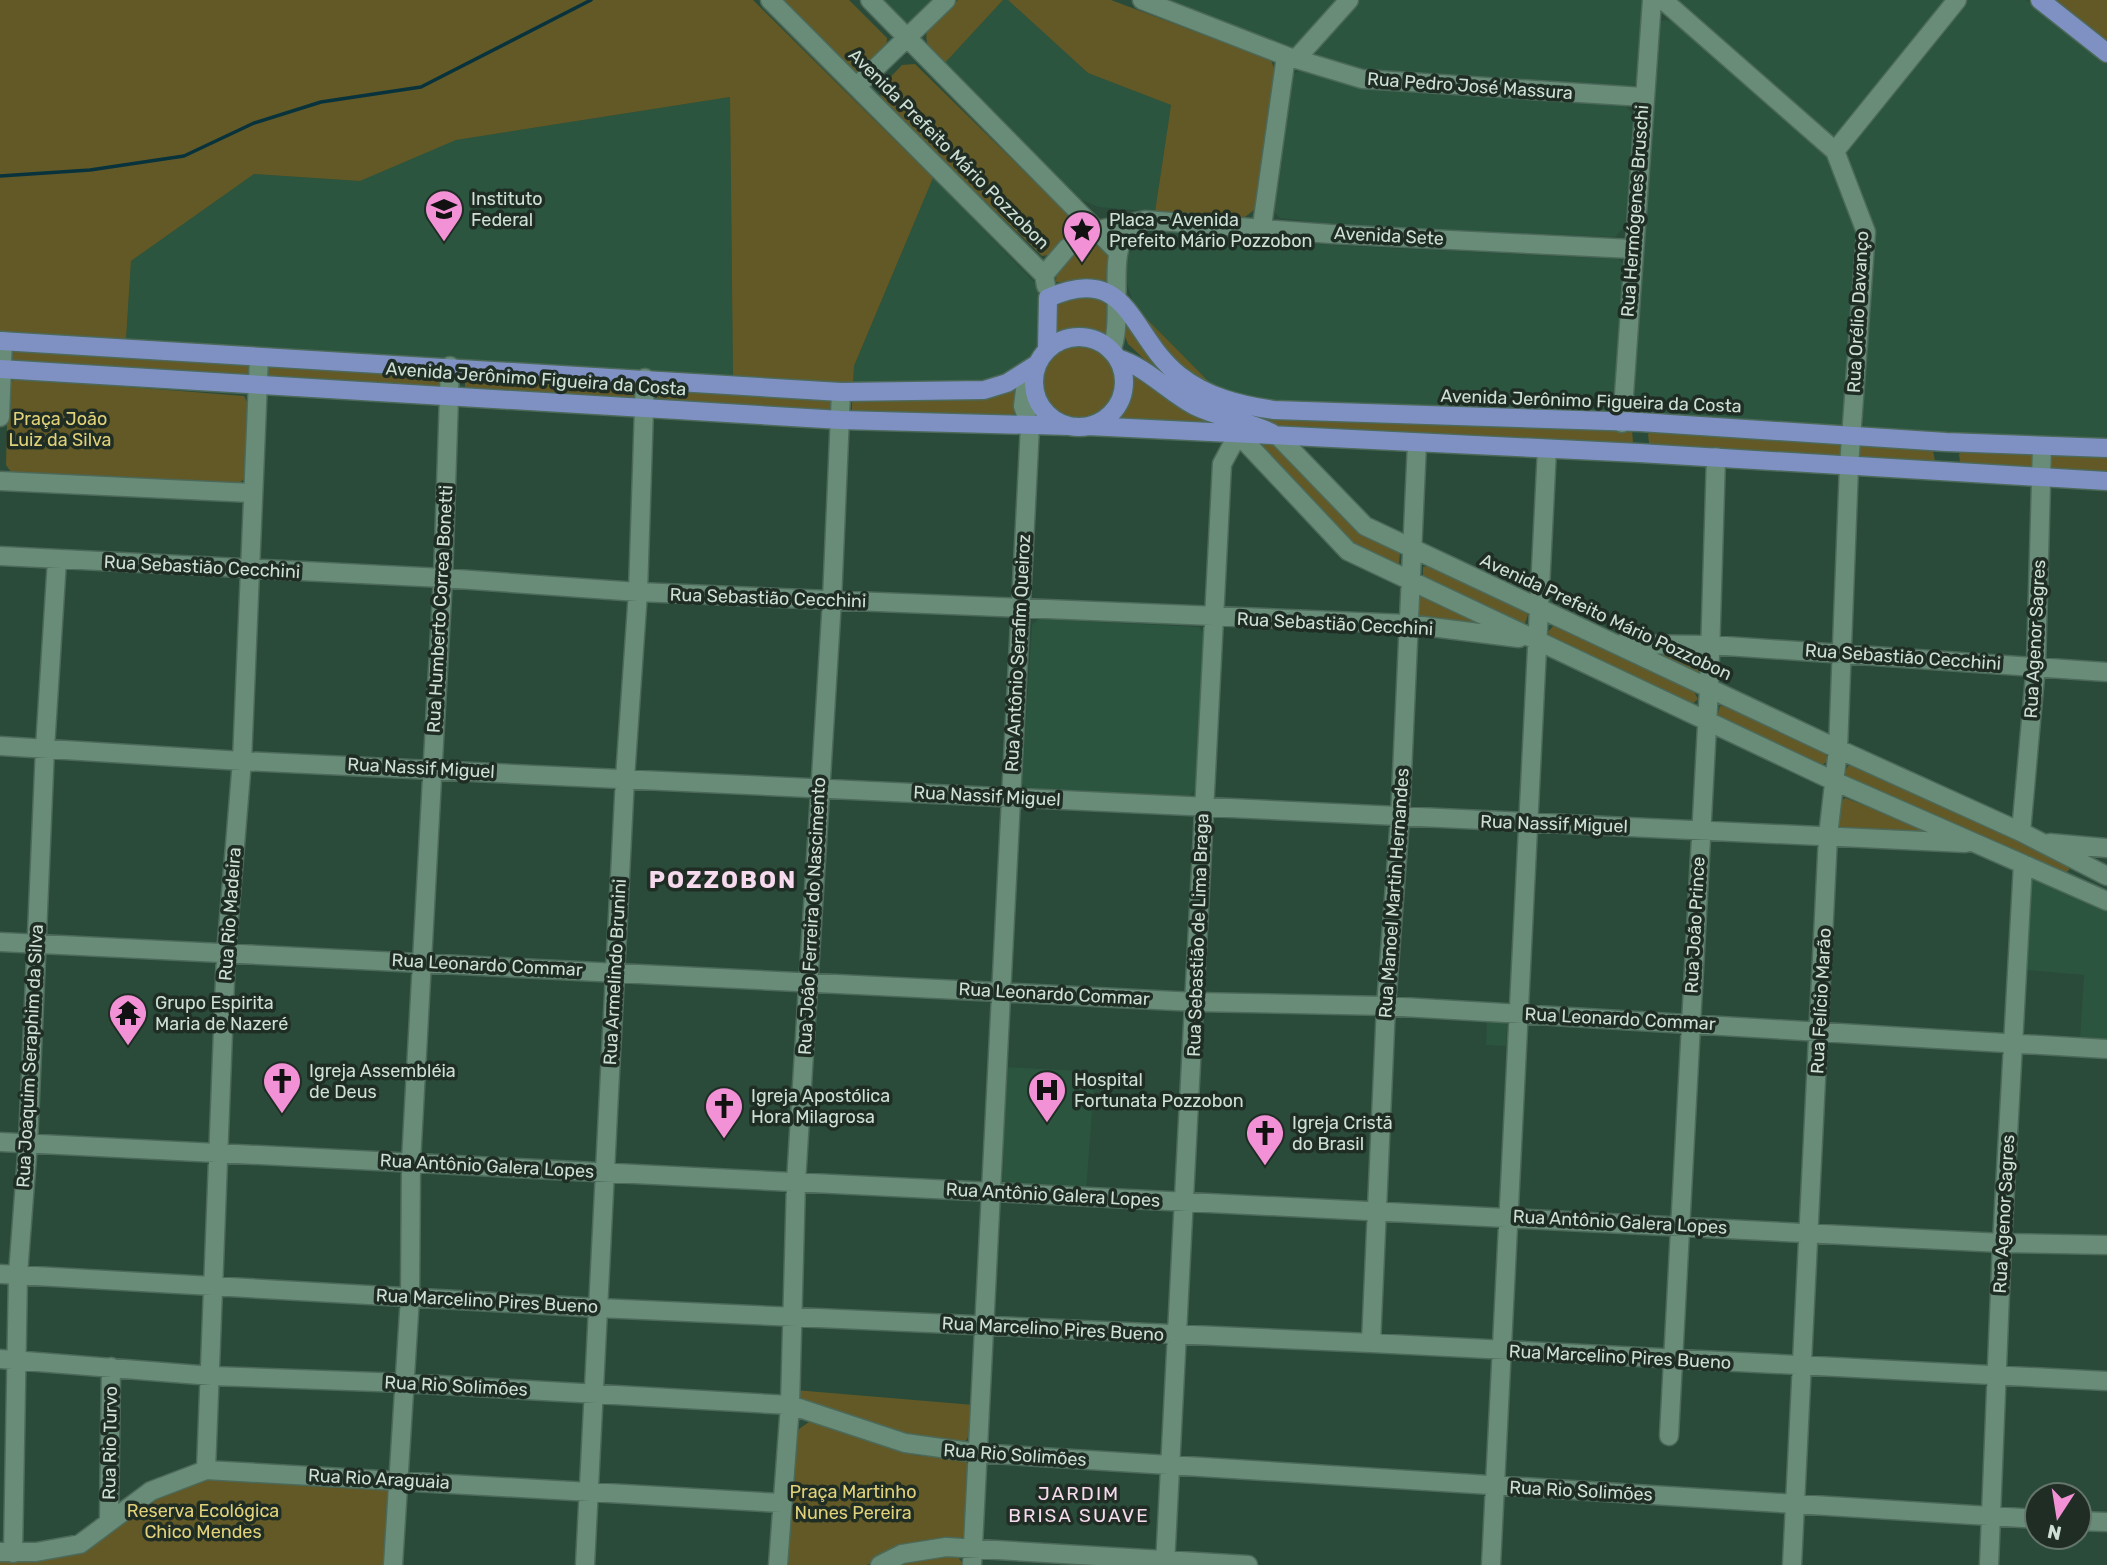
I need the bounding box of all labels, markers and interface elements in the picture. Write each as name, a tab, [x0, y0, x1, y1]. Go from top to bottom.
street label: Avenida Prefeito Mário Pozzobon	[844, 44, 1054, 254]
street label: Rua Pedro José Massura	[1366, 68, 1574, 104]
street label: Rua Hermógenes Bruschi	[1617, 104, 1653, 318]
school or university icon: Instituto Federal	[423, 188, 465, 243]
place label: Instituto Federal	[471, 188, 543, 231]
place icon: Placa - Avenida Prefeito Mário Pozzobon	[1061, 209, 1103, 264]
place label: Placa - Avenida Prefeito Mário Pozzobon	[1109, 209, 1313, 252]
street label: Avenida Sete	[1334, 222, 1444, 250]
street label: Rua Orélio Davanço	[1843, 230, 1873, 394]
street label: Avenida Jerônimo Figueira da Costa	[385, 358, 687, 400]
street label: Avenida Jerônimo Figueira da Costa	[1440, 385, 1742, 417]
park label: Praça João Luiz da Silva	[8, 408, 112, 451]
street label: Rua Humberto Correa Bonetti	[423, 485, 457, 733]
street label: Rua Antônio Serafim Queiroz	[1001, 533, 1035, 773]
street label: Avenida Prefeito Mário Pozzobon	[1477, 549, 1735, 685]
street label: Rua Sebastião Cecchini	[103, 551, 301, 583]
street label: Rua Agenor Sagres	[2020, 559, 2050, 719]
street label: Rua Sebastião Cecchini	[669, 584, 867, 612]
street label: Rua Sebastião Cecchini	[1236, 608, 1434, 640]
street label: Rua Sebastião Cecchini	[1804, 639, 2002, 675]
street label: Rua Nassif Miguel	[347, 753, 495, 783]
street label: Rua Manoel Martin Hernandes	[1374, 767, 1414, 1019]
street label: Rua João Ferreira do Nascimento	[794, 776, 830, 1056]
street label: Rua Nassif Miguel	[913, 781, 1061, 811]
street label: Rua Nassif Miguel	[1480, 810, 1628, 838]
street label: Rua Sebastião de Lima Braga	[1183, 813, 1213, 1057]
street label: Rua Rio Madeira	[214, 846, 246, 982]
street label: Rua João Prince	[1680, 856, 1710, 994]
district label: POZZOBON	[649, 866, 797, 894]
street label: Rua Armelindo Brunini	[599, 878, 631, 1066]
street label: Rua Joaquim Seraphim da Silva	[12, 924, 48, 1188]
street label: Rua Felício Marão	[1806, 927, 1836, 1075]
street label: Rua Leonardo Commar	[391, 949, 583, 981]
street label: Rua Leonardo Commar	[958, 978, 1150, 1010]
temple icon: Grupo Espirita Maria de Nazeré	[107, 992, 149, 1047]
place label: Grupo Espirita Maria de Nazeré	[155, 992, 288, 1035]
street label: Rua Leonardo Commar	[1524, 1003, 1716, 1035]
church icon: Igreja Assembléia de Deus	[261, 1060, 303, 1115]
place label: Igreja Assembléia de Deus	[309, 1060, 456, 1103]
hospital icon: Hospital Fortunata Pozzobon	[1026, 1069, 1068, 1124]
place label: Hospital Fortunata Pozzobon	[1074, 1069, 1244, 1112]
church icon: Igreja Apostólica Hora Milagrosa	[703, 1085, 745, 1140]
place label: Igreja Apostólica Hora Milagrosa	[751, 1085, 890, 1128]
church icon: Igreja Cristã do Brasil	[1244, 1112, 1286, 1167]
place label: Igreja Cristã do Brasil	[1292, 1112, 1393, 1155]
street label: Rua Agenor Sagres	[1989, 1134, 2019, 1294]
street label: Rua Antônio Galera Lopes	[379, 1149, 595, 1183]
street label: Rua Antônio Galera Lopes	[945, 1178, 1161, 1212]
street label: Rua Antônio Galera Lopes	[1512, 1205, 1728, 1239]
street label: Rua Marcelino Pires Bueno	[375, 1284, 599, 1318]
street label: Rua Marcelino Pires Bueno	[941, 1312, 1165, 1346]
street label: Rua Marcelino Pires Bueno	[1508, 1340, 1732, 1374]
street label: Rua Rio Solimões	[384, 1371, 528, 1401]
street label: Rua Rio Turvo	[98, 1386, 122, 1500]
street label: Rua Rio Solimões	[943, 1439, 1087, 1471]
street label: Rua Rio Araguaia	[308, 1464, 450, 1494]
street label: Rua Rio Solimões	[1509, 1476, 1653, 1506]
park label: Praça Martinho Nunes Pereira	[789, 1481, 917, 1524]
north arrow	[2023, 1481, 2093, 1551]
district label: JARDIM BRISA SUAVE	[1008, 1482, 1150, 1527]
park label: Reserva Ecológica Chico Mendes	[127, 1500, 279, 1543]
text: N	[2045, 1519, 2064, 1545]

